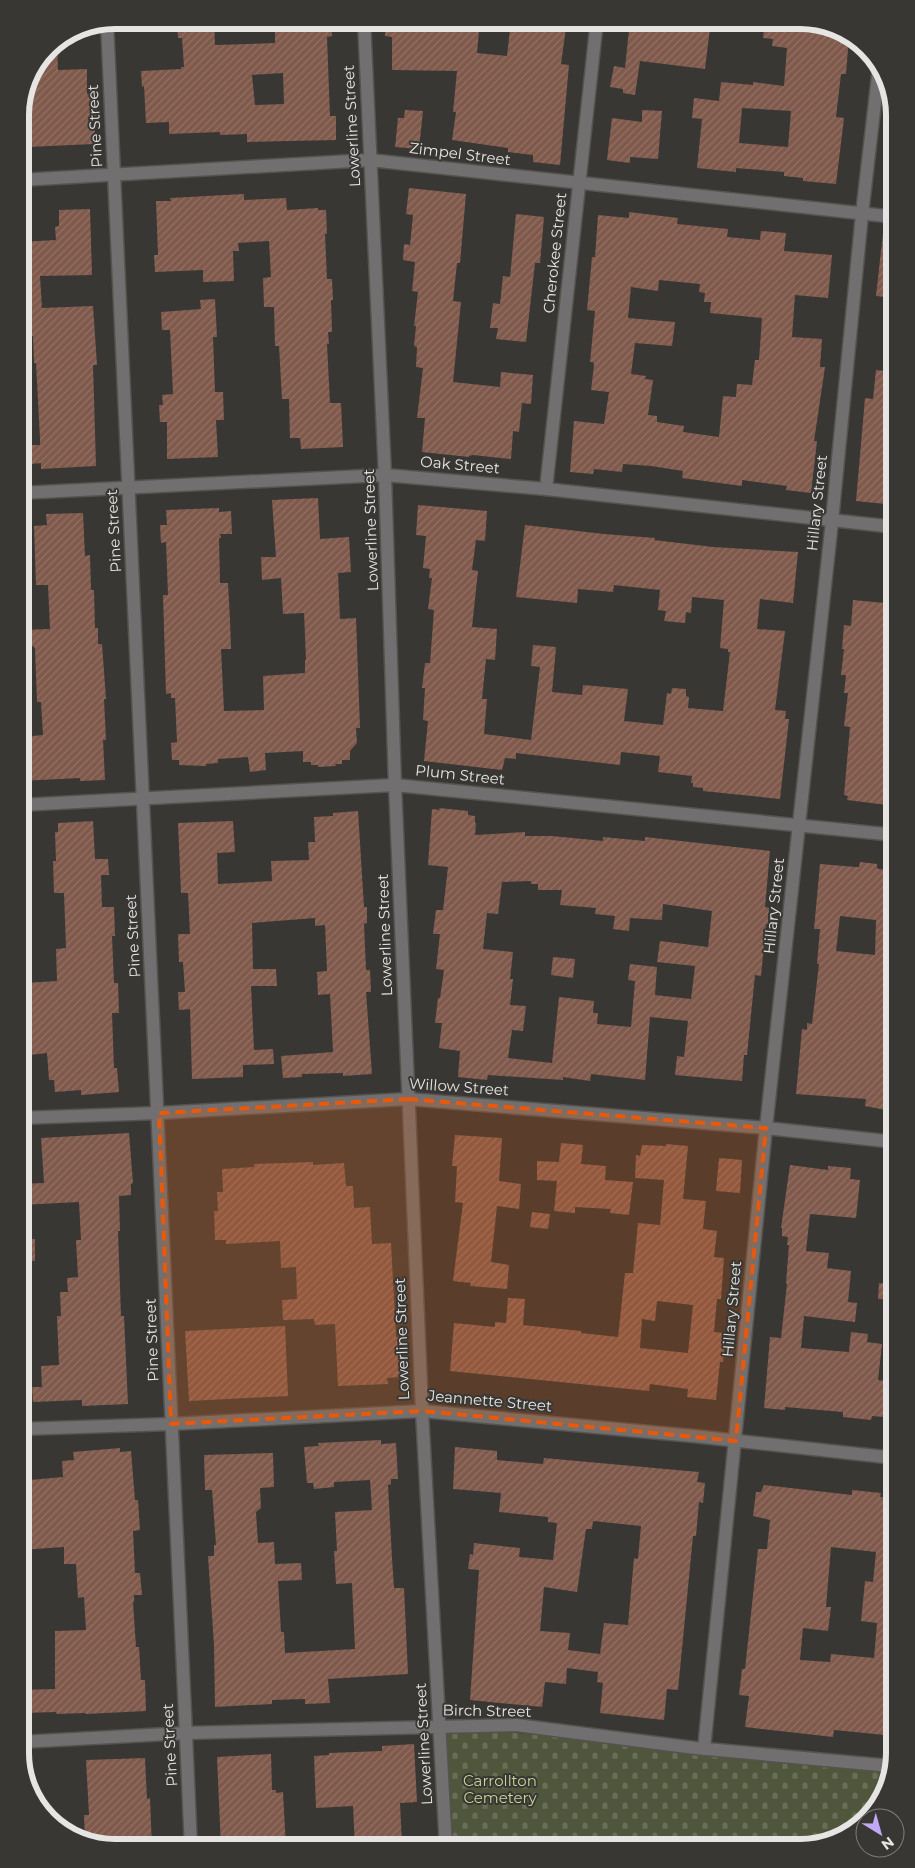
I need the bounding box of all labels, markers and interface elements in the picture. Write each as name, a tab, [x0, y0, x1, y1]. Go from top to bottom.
street label: Lowerline Street	[339, 64, 364, 188]
street label: Pine Street	[83, 84, 106, 168]
street label: Zimpel Street	[408, 138, 512, 169]
street label: Cherokee Street	[539, 192, 570, 314]
street label: Oak Street	[420, 452, 501, 477]
street label: Hillary Street	[802, 454, 831, 552]
street label: Lowerline Street	[359, 469, 382, 591]
street label: Pine Street	[102, 489, 125, 573]
street label: Plum Street	[414, 760, 506, 789]
street label: Hillary Street	[759, 857, 788, 955]
street label: Lowerline Street	[373, 874, 396, 996]
street label: Pine Street	[121, 894, 144, 978]
street label: Willow Street	[408, 1074, 510, 1099]
street label: Hillary Street	[718, 1260, 745, 1358]
street label: Lowerline Street	[390, 1278, 413, 1400]
street label: Pine Street	[141, 1298, 162, 1382]
street label: Jeannette Street	[426, 1386, 553, 1415]
street label: Lowerline Street	[411, 1682, 436, 1806]
street label: Birch Street	[442, 1700, 532, 1721]
street label: Pine Street	[158, 1703, 181, 1787]
park label: Carrollton Cemetery	[463, 1771, 537, 1807]
north arrow	[855, 1808, 905, 1858]
text: N	[878, 1833, 898, 1854]

